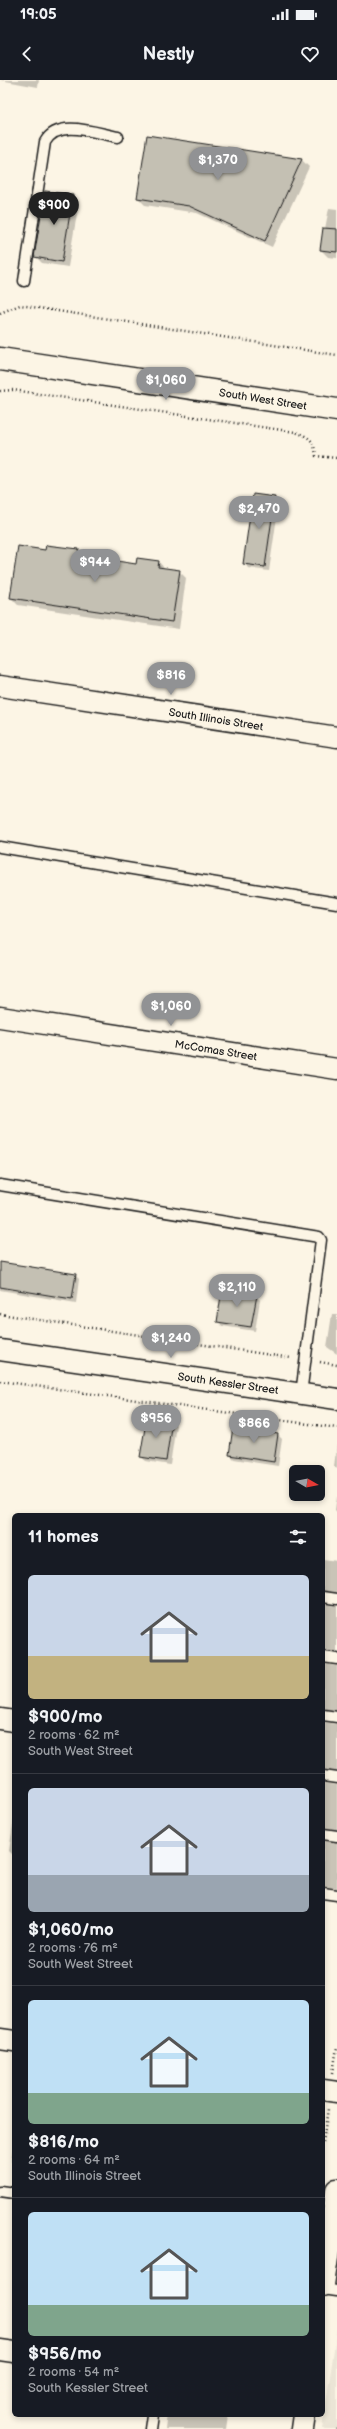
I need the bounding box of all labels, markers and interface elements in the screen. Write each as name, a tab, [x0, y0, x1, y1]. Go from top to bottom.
text: 19:05	[20, 5, 57, 24]
icon: back	[16, 43, 38, 65]
icon: heart	[299, 43, 321, 65]
text: Nestly	[143, 44, 194, 65]
pin: $1,370	[185, 147, 251, 181]
text: $1,370	[198, 152, 238, 168]
pin: $900	[30, 192, 78, 226]
text: $900	[38, 197, 70, 213]
pin: $1,060	[133, 367, 199, 401]
text: $1,060	[145, 372, 187, 388]
street label: South West Street	[218, 386, 308, 413]
pin: $2,470	[226, 496, 292, 530]
text: $2,470	[238, 501, 280, 517]
pin: $944	[71, 549, 119, 583]
text: $944	[79, 554, 111, 570]
pin: $816	[147, 662, 195, 696]
text: $816	[156, 667, 186, 683]
street label: South Illinois Street	[168, 706, 265, 733]
pin: $1,060	[138, 993, 204, 1027]
text: $1,060	[150, 998, 192, 1014]
street label: McComas Street	[174, 1038, 259, 1064]
pin: $2,110	[204, 1274, 270, 1308]
text: $2,110	[218, 1279, 256, 1295]
pin: $1,240	[138, 1325, 204, 1359]
text: $1,240	[151, 1330, 191, 1346]
street label: South Kessler Street	[177, 1370, 280, 1397]
pin: $956	[132, 1405, 180, 1439]
text: $956	[140, 1410, 172, 1426]
pin: $866	[230, 1410, 278, 1444]
text: $866	[238, 1415, 270, 1431]
north arrow	[289, 1465, 325, 1501]
map controls	[289, 1465, 325, 1501]
icon: filters	[287, 1526, 309, 1548]
text: 11 homes	[28, 1527, 99, 1547]
icon: home	[133, 1601, 205, 1673]
text: $900/mo	[28, 1707, 103, 1727]
text: 2 rooms · 62 m²	[28, 1727, 120, 1743]
text: South West Street	[28, 1743, 133, 1759]
icon: home	[133, 1814, 205, 1886]
text: $1,060/mo	[28, 1920, 114, 1940]
text: 2 rooms · 76 m²	[28, 1940, 118, 1956]
text: South West Street	[28, 1956, 133, 1972]
icon: home	[133, 2026, 205, 2098]
text: $816/mo	[28, 2132, 99, 2152]
text: 2 rooms · 64 m²	[28, 2152, 120, 2168]
text: South Illinois Street	[28, 2168, 141, 2184]
icon: home	[133, 2238, 205, 2310]
text: $956/mo	[28, 2344, 101, 2364]
text: 2 rooms · 54 m²	[28, 2364, 119, 2380]
text: South Kessler Street	[28, 2380, 148, 2396]

